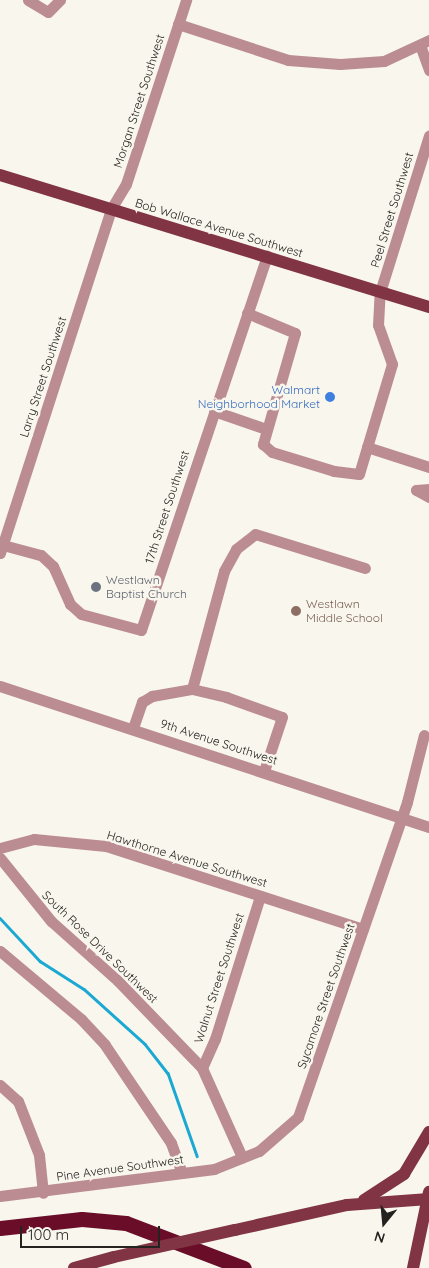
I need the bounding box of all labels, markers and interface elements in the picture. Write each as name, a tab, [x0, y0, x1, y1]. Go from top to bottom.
street label: Morgan Street Southwest	[111, 32, 167, 170]
street label: Peel Street Southwest	[368, 151, 416, 269]
street label: Bob Wallace Avenue Southwest	[133, 196, 305, 260]
street label: Larry Street Southwest	[17, 315, 69, 439]
place label: Walmart Neighborhood Market	[198, 383, 320, 411]
marker: Walmart Neighborhood Market	[324, 391, 336, 403]
street label: 17th Street Southwest	[142, 449, 192, 565]
place label: Westlawn Baptist Church	[106, 573, 187, 601]
marker: Westlawn Baptist Church	[90, 581, 102, 593]
place label: Westlawn Middle School	[306, 597, 383, 625]
marker: Westlawn Middle School	[290, 605, 302, 617]
street label: 9th Avenue Southwest	[159, 716, 279, 768]
street label: Hawthorne Avenue Southwest	[105, 828, 269, 890]
street label: South Rose Drive Southwest	[39, 888, 161, 1006]
street label: Walnut Street Southwest	[191, 911, 247, 1045]
street label: Sycamore Street Southwest	[294, 921, 358, 1071]
street label: Pine Avenue Southwest	[56, 1152, 184, 1184]
north arrow	[359, 1198, 409, 1248]
scale bar	[22, 1216, 162, 1248]
text: 100 m	[28, 1225, 69, 1244]
text: N	[372, 1227, 387, 1247]

